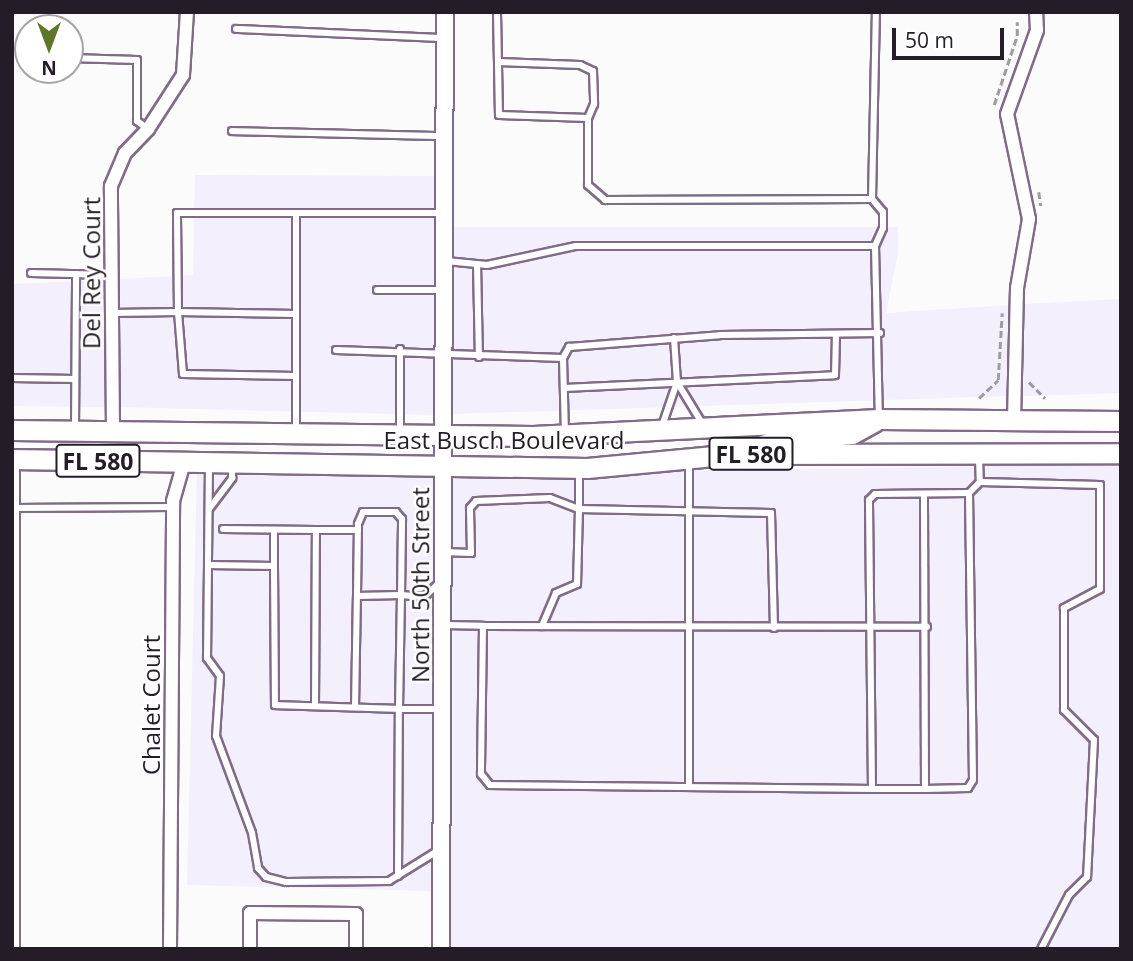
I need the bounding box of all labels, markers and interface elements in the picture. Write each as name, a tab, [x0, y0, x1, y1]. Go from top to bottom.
north arrow	[14, 14, 84, 84]
scale bar	[895, 14, 1007, 58]
text: 50 m	[905, 26, 954, 54]
text: N	[41, 55, 57, 81]
street label: Del Rey Court	[77, 197, 105, 349]
street label: East Busch Boulevard	[383, 426, 625, 454]
road number: FL 580	[707, 435, 795, 474]
road number: FL 580	[54, 442, 142, 481]
street label: North 50th Street	[406, 487, 434, 683]
street label: Chalet Court	[137, 635, 165, 775]

